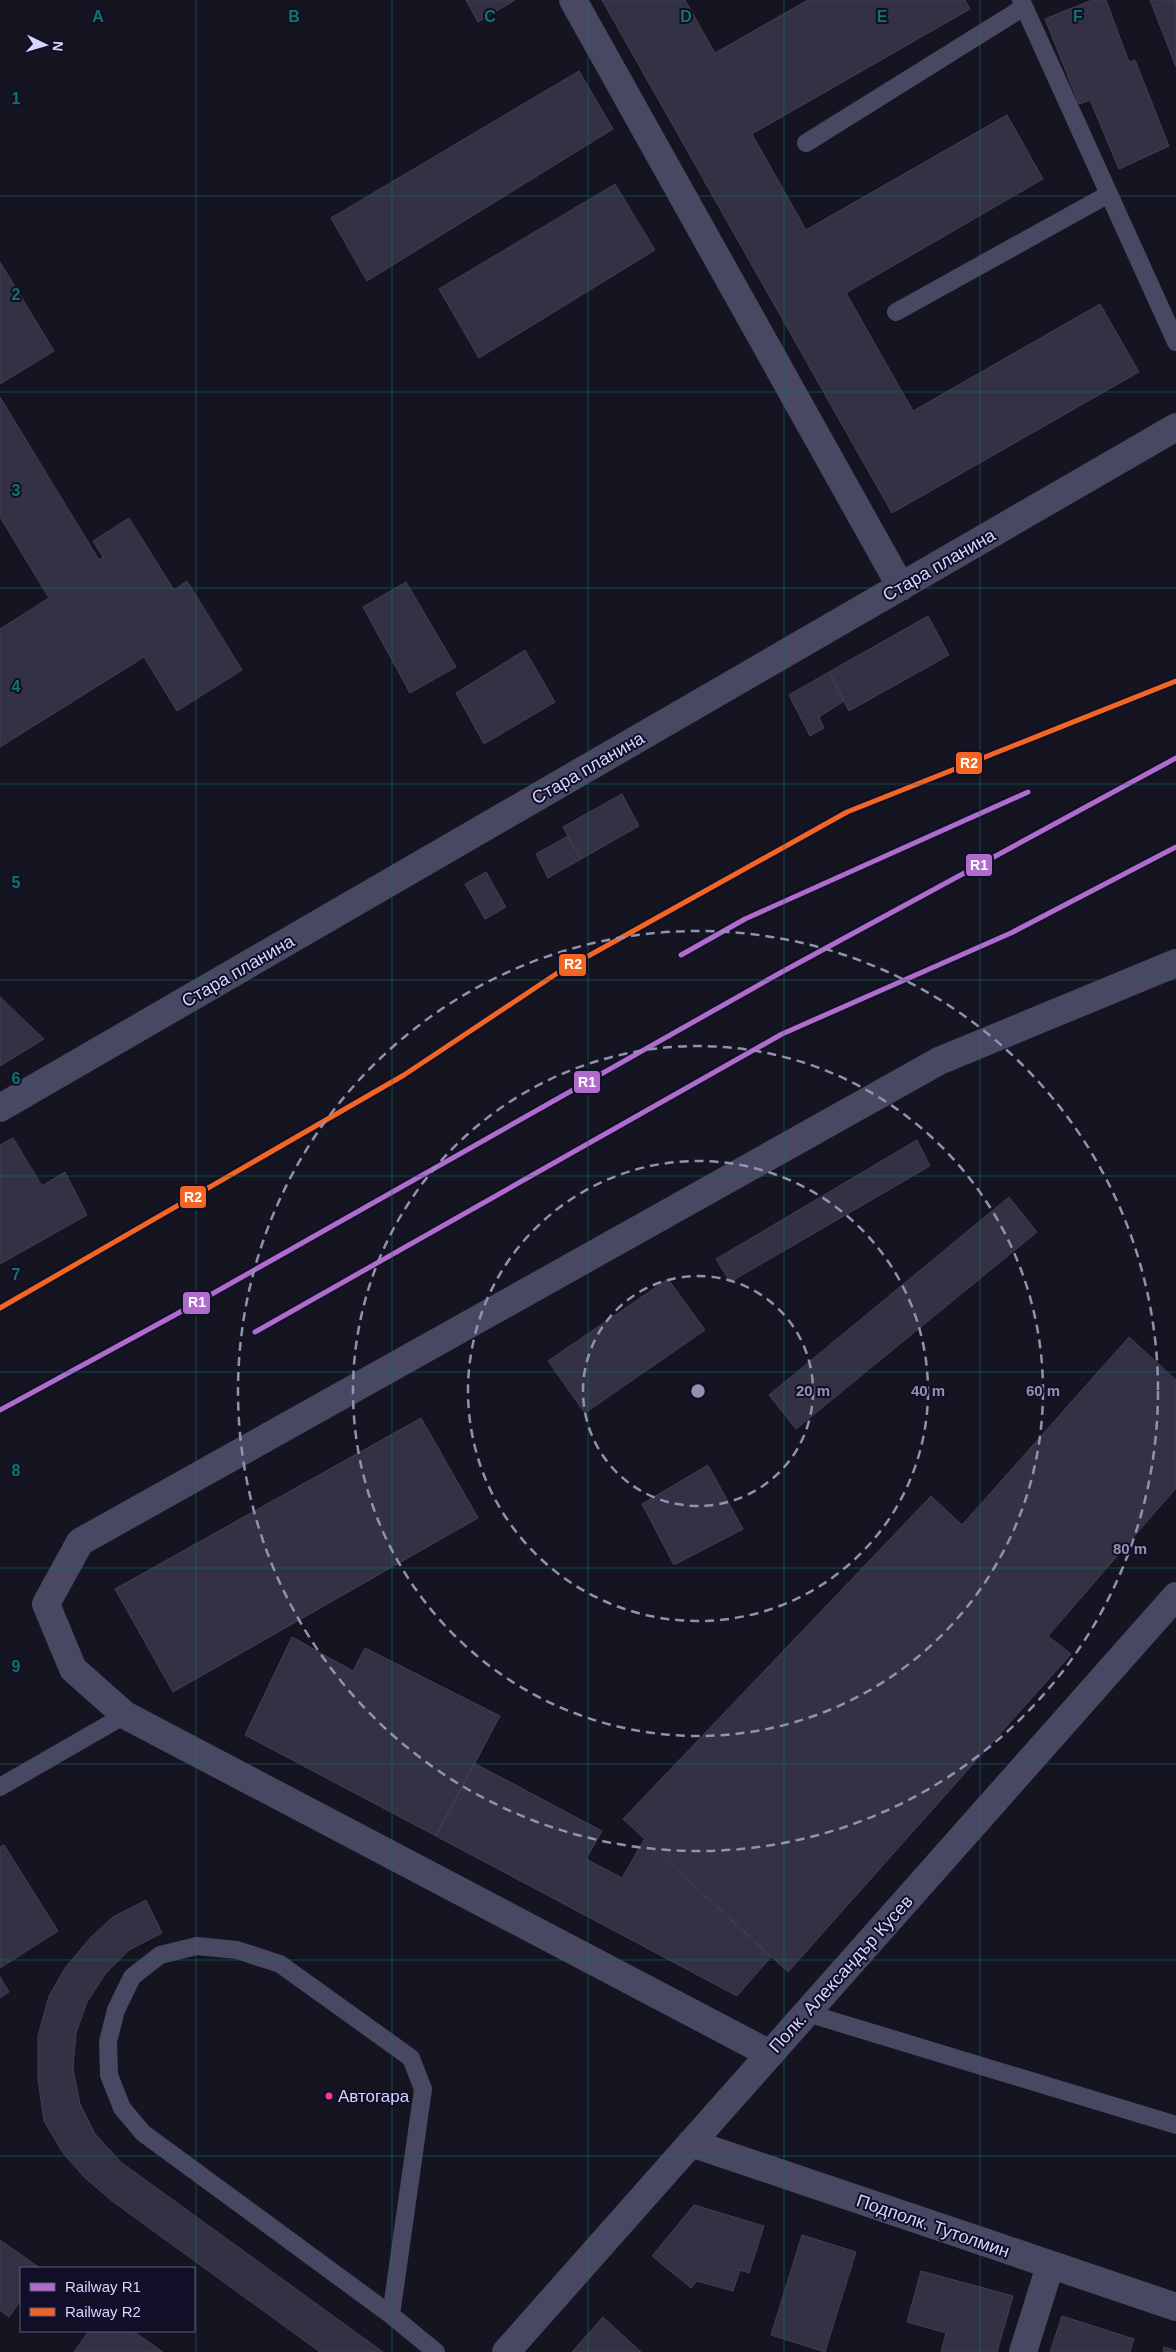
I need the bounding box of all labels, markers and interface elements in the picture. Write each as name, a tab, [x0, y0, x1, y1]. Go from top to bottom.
text: A	[92, 8, 104, 25]
text: B	[288, 8, 300, 25]
text: C	[484, 8, 496, 25]
text: D	[680, 8, 692, 25]
text: E	[877, 8, 888, 25]
text: F	[1073, 8, 1083, 25]
north arrow	[20, 20, 70, 70]
text: N	[50, 40, 66, 52]
text: 1	[12, 90, 21, 107]
text: 2	[12, 286, 21, 303]
text: 3	[12, 482, 21, 499]
street label: Стара планина	[879, 524, 1000, 605]
text: 4	[12, 678, 21, 695]
street label: Стара планина	[528, 727, 649, 808]
line badge: R2	[955, 751, 983, 775]
text: R2	[960, 755, 978, 771]
line badge: R1	[965, 853, 993, 877]
text: R1	[970, 857, 988, 873]
text: 5	[12, 874, 21, 891]
street label: Стара планина	[178, 930, 299, 1011]
line badge: R2	[558, 953, 587, 977]
text: R2	[564, 956, 582, 972]
text: 6	[12, 1070, 21, 1087]
line badge: R1	[573, 1070, 601, 1094]
text: R1	[578, 1074, 596, 1090]
line badge: R2	[179, 1185, 207, 1209]
text: R2	[184, 1189, 202, 1205]
text: 7	[12, 1266, 21, 1283]
line badge: R1	[182, 1291, 211, 1315]
text: R1	[188, 1294, 206, 1310]
centre of rings	[689, 1382, 707, 1400]
text: 20 m	[796, 1382, 830, 1399]
text: 40 m	[911, 1382, 945, 1399]
text: 60 m	[1026, 1382, 1060, 1399]
text: 8	[12, 1462, 21, 1479]
text: 80 m	[1113, 1540, 1147, 1557]
text: 9	[12, 1658, 21, 1675]
street label: Полк. Александър Кусев	[765, 1891, 917, 2057]
place label: Автогара	[338, 2087, 410, 2106]
marker: Автогара	[324, 2091, 334, 2101]
street label: Подполк. Тутолмин	[854, 2190, 1012, 2262]
legend	[20, 2267, 195, 2332]
text: Railway R1	[65, 2278, 141, 2295]
text: Railway R2	[65, 2303, 141, 2320]

